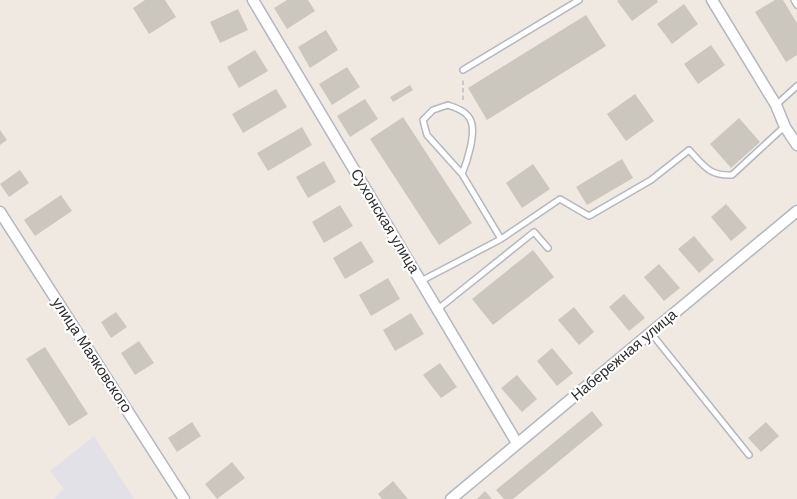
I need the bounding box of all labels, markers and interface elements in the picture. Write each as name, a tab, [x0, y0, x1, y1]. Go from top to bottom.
street label: Сухонская улица	[348, 166, 424, 276]
street label: улица Маяковского	[49, 294, 136, 415]
street label: Набережная улица	[567, 305, 680, 404]

